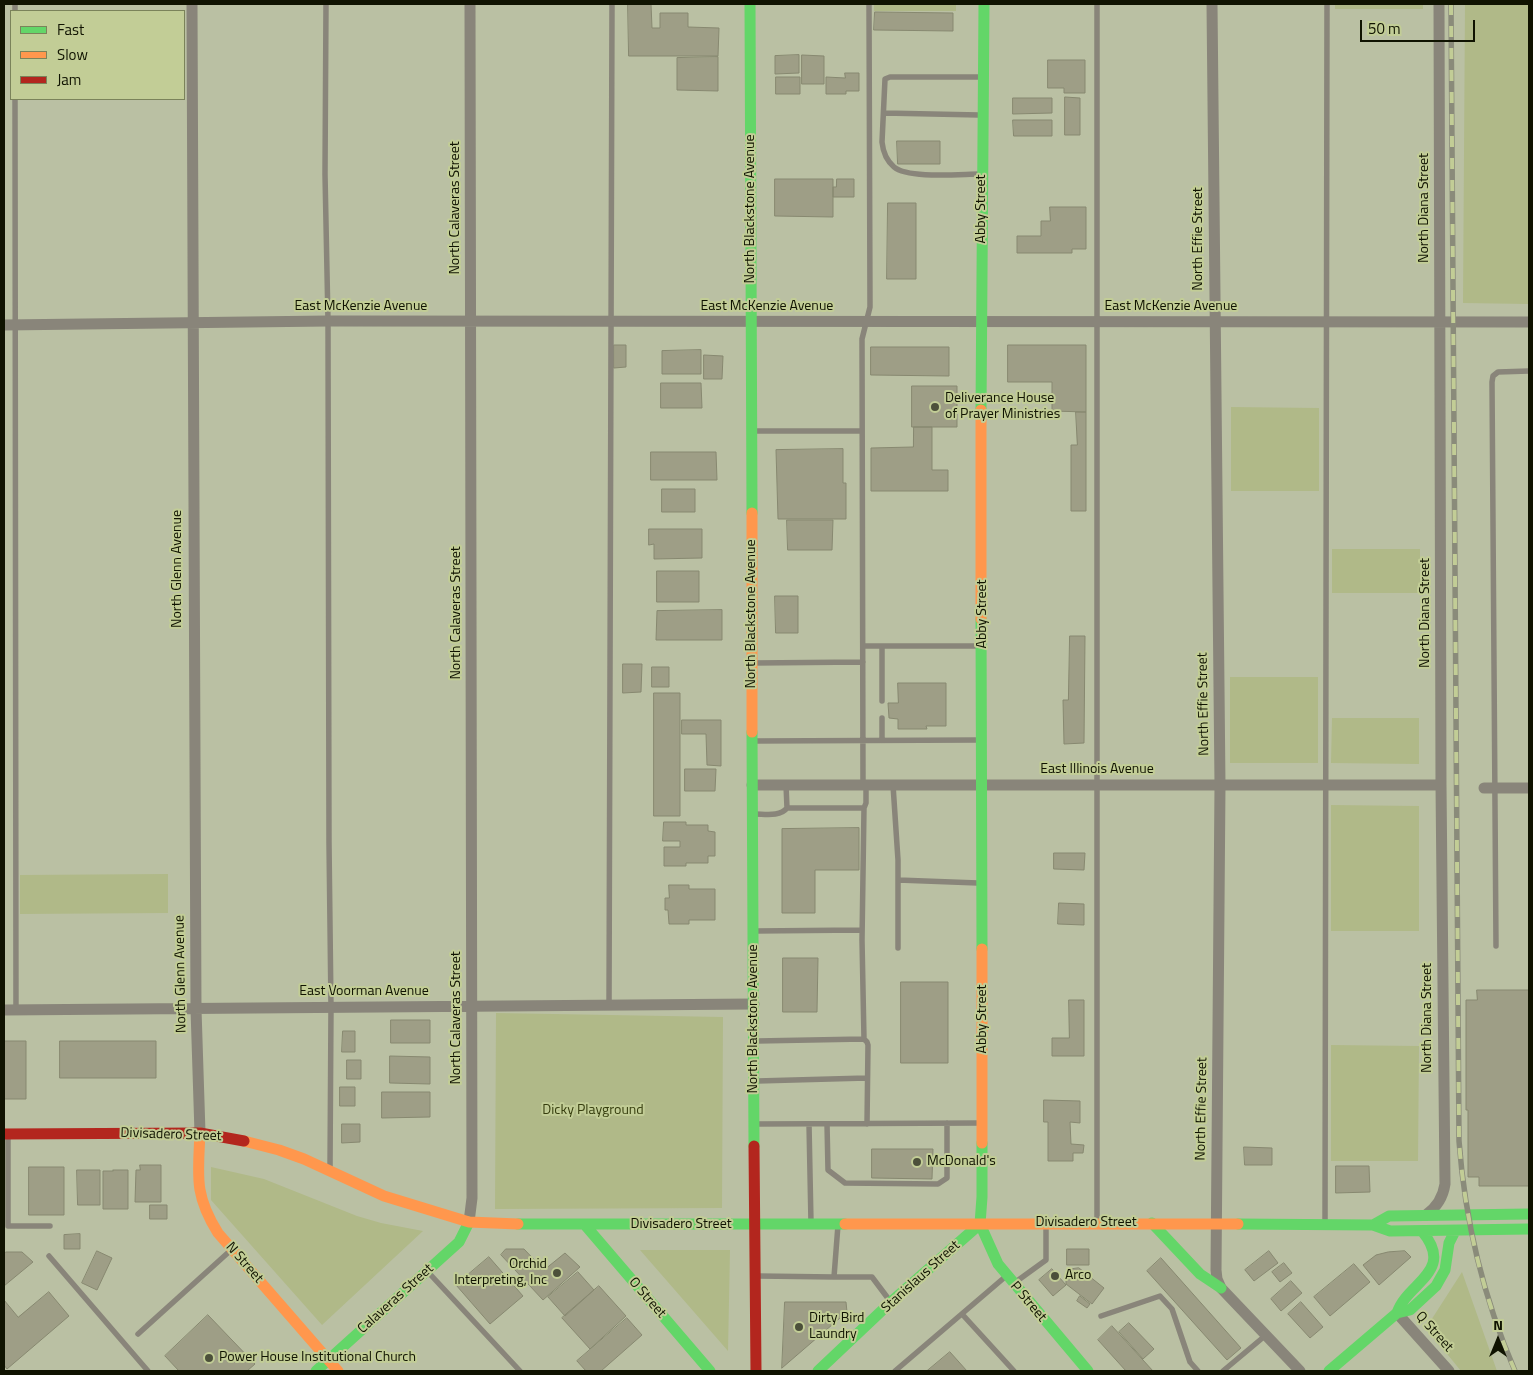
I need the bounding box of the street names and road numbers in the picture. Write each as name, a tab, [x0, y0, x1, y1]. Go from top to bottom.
street label: North Blackstone Avenue	[743, 134, 759, 284]
street label: North Calaveras Street	[448, 141, 464, 275]
street label: North Diana Street	[1417, 153, 1433, 263]
street label: Abby Street	[974, 175, 990, 243]
street label: North Effie Street	[1191, 187, 1207, 291]
street label: East McKenzie Avenue	[295, 299, 427, 315]
street label: East McKenzie Avenue	[701, 299, 833, 315]
street label: East McKenzie Avenue	[1105, 299, 1237, 315]
street label: North Glenn Avenue	[170, 510, 186, 628]
street label: North Blackstone Avenue	[744, 539, 760, 689]
street label: North Calaveras Street	[449, 546, 465, 680]
street label: North Diana Street	[1418, 558, 1434, 668]
street label: Abby Street	[975, 580, 991, 648]
street label: North Effie Street	[1195, 652, 1213, 756]
street label: East Illinois Avenue	[1040, 762, 1154, 778]
street label: North Glenn Avenue	[172, 915, 190, 1033]
street label: North Blackstone Avenue	[746, 944, 762, 1094]
street label: North Calaveras Street	[449, 951, 465, 1085]
street label: North Diana Street	[1420, 963, 1436, 1073]
street label: East Voorman Avenue	[299, 984, 429, 1000]
street label: Abby Street	[975, 985, 991, 1053]
street label: North Effie Street	[1193, 1057, 1211, 1161]
street label: Divisadero Street	[120, 1125, 222, 1145]
street label: Divisadero Street	[1035, 1215, 1137, 1231]
street label: Divisadero Street	[630, 1217, 732, 1233]
street label: Stanislaus Street	[878, 1237, 964, 1317]
street label: N Street	[222, 1239, 266, 1287]
street label: Calaveras Street	[355, 1261, 437, 1337]
street label: O Street	[625, 1274, 669, 1322]
street label: P Street	[1006, 1278, 1050, 1326]
street label: Q Street	[1412, 1308, 1456, 1356]

